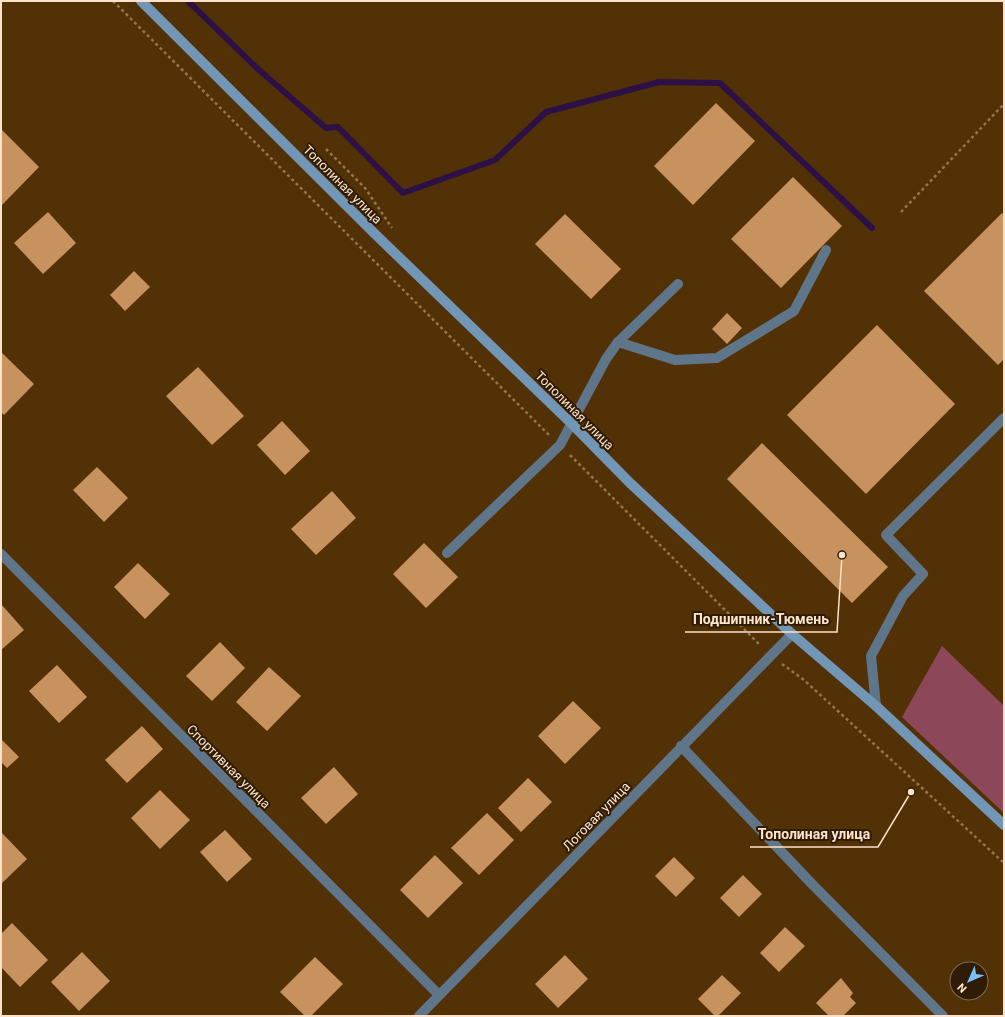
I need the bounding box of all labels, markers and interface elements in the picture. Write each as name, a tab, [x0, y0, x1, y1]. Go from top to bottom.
street label: Тополиная улица	[300, 142, 385, 227]
street label: Тополиная улица	[532, 368, 617, 453]
callout: Подшипник-Тюмень	[685, 606, 837, 632]
text: Подшипник-Тюмень	[693, 611, 829, 627]
street label: Спортивная улица	[184, 721, 274, 811]
street label: Логовая улица	[560, 779, 633, 854]
callout: Тополиная улица	[750, 821, 878, 847]
text: Тополиная улица	[758, 826, 871, 842]
north arrow	[949, 961, 989, 1001]
text: N	[955, 980, 970, 995]

